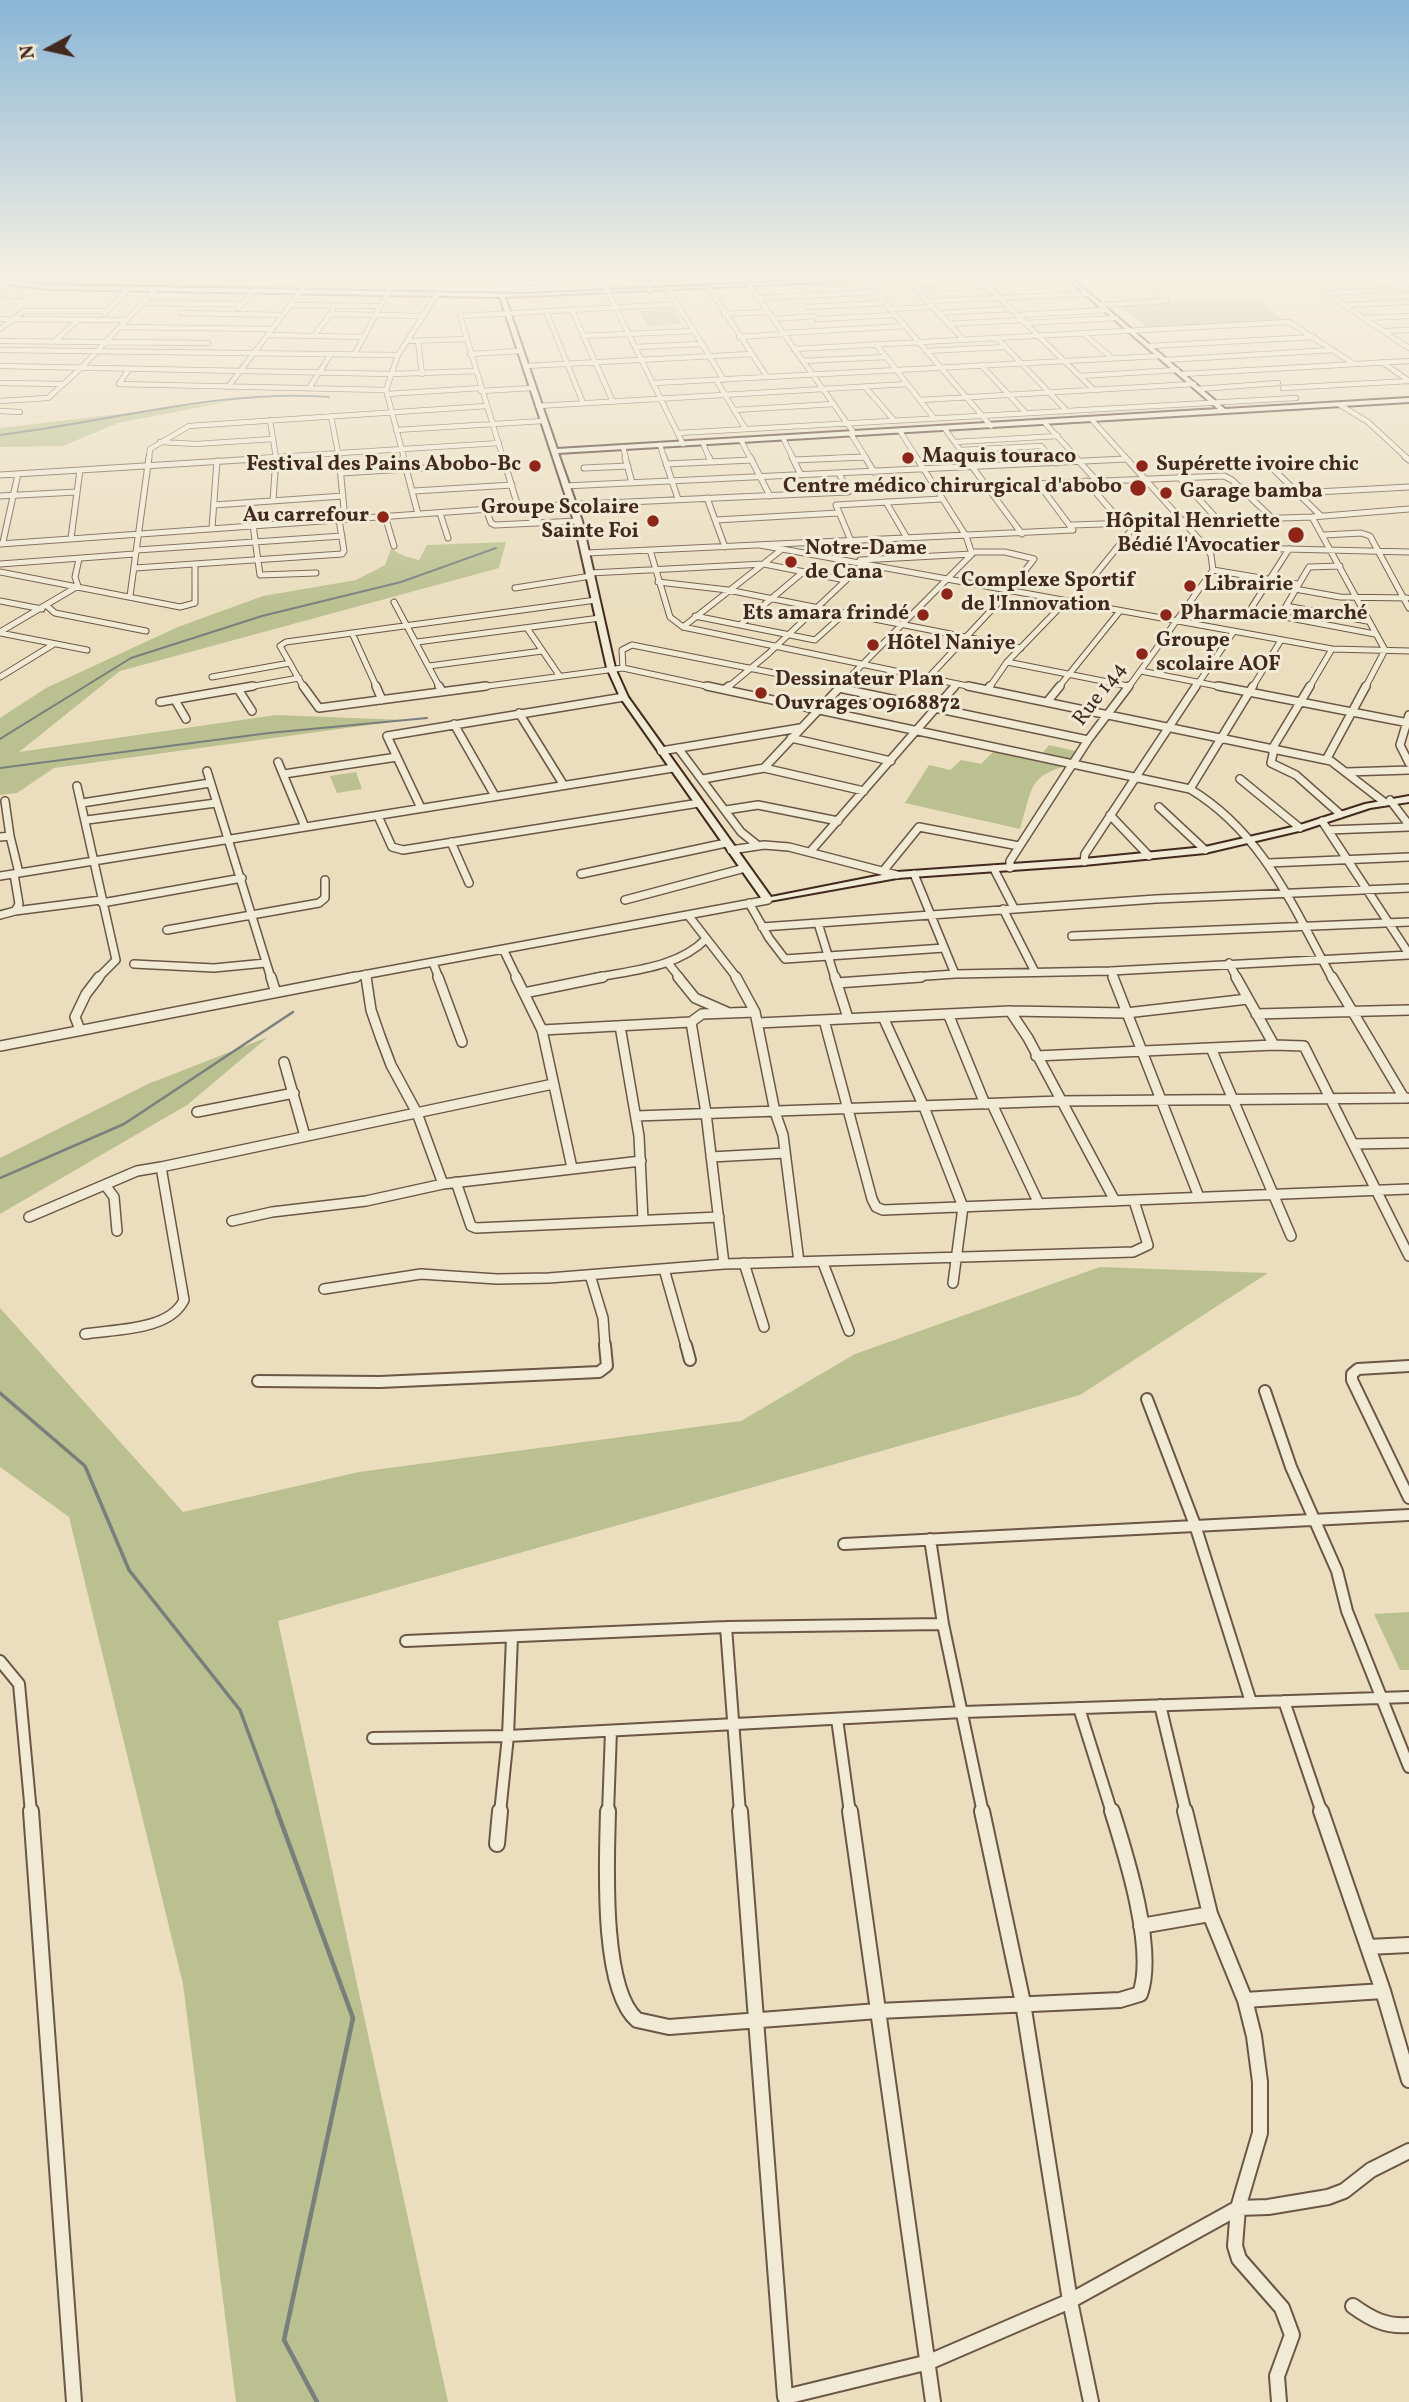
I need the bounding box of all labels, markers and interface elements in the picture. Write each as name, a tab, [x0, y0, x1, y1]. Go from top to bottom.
north arrow	[14, 14, 84, 84]
text: N	[14, 43, 42, 61]
place label: Maquis touraco	[922, 445, 1076, 471]
marker: Maquis touraco	[900, 450, 916, 466]
place label: Festival des Pains Abobo-Bc	[246, 453, 521, 479]
place label: Supérette ivoire chic	[1156, 453, 1359, 479]
marker: Festival des Pains Abobo-Bc	[527, 458, 543, 474]
marker: Supérette ivoire chic	[1134, 458, 1150, 474]
place label: Centre médico chirurgical d'abobo	[783, 475, 1122, 501]
marker: Centre médico chirurgical d'abobo	[1128, 478, 1148, 498]
place label: Garage bamba	[1180, 480, 1323, 506]
marker: Garage bamba	[1158, 485, 1174, 501]
place label: Groupe Scolaire Sainte Foi	[481, 496, 639, 546]
place label: Au carrefour	[243, 504, 369, 530]
marker: Au carrefour	[375, 509, 391, 525]
place label: Hôpital Henriette Bédié l'Avocatier	[1106, 510, 1280, 560]
marker: Groupe Scolaire Sainte Foi	[645, 513, 661, 529]
marker: Hôpital Henriette Bédié l'Avocatier	[1286, 525, 1306, 545]
place label: Notre-Dame de Cana	[805, 537, 927, 587]
marker: Notre-Dame de Cana	[783, 554, 799, 570]
place label: Complexe Sportif de l'Innovation	[961, 569, 1135, 619]
place label: Librairie	[1204, 573, 1293, 599]
marker: Librairie	[1182, 578, 1198, 594]
marker: Complexe Sportif de l'Innovation	[939, 586, 955, 602]
place label: Ets amara frindé	[743, 602, 909, 628]
place label: Pharmacie marché	[1180, 602, 1368, 628]
marker: Ets amara frindé	[915, 607, 931, 623]
marker: Pharmacie marché	[1158, 607, 1174, 623]
place label: Groupe scolaire AOF	[1156, 629, 1281, 679]
place label: Hôtel Naniye	[887, 632, 1015, 658]
marker: Hôtel Naniye	[865, 637, 881, 653]
marker: Groupe scolaire AOF	[1134, 646, 1150, 662]
street label: Rue 144	[1069, 658, 1133, 732]
place label: Dessinateur Plan Ouvrages 09168872	[775, 668, 960, 718]
marker: Dessinateur Plan Ouvrages 09168872	[753, 685, 769, 701]

